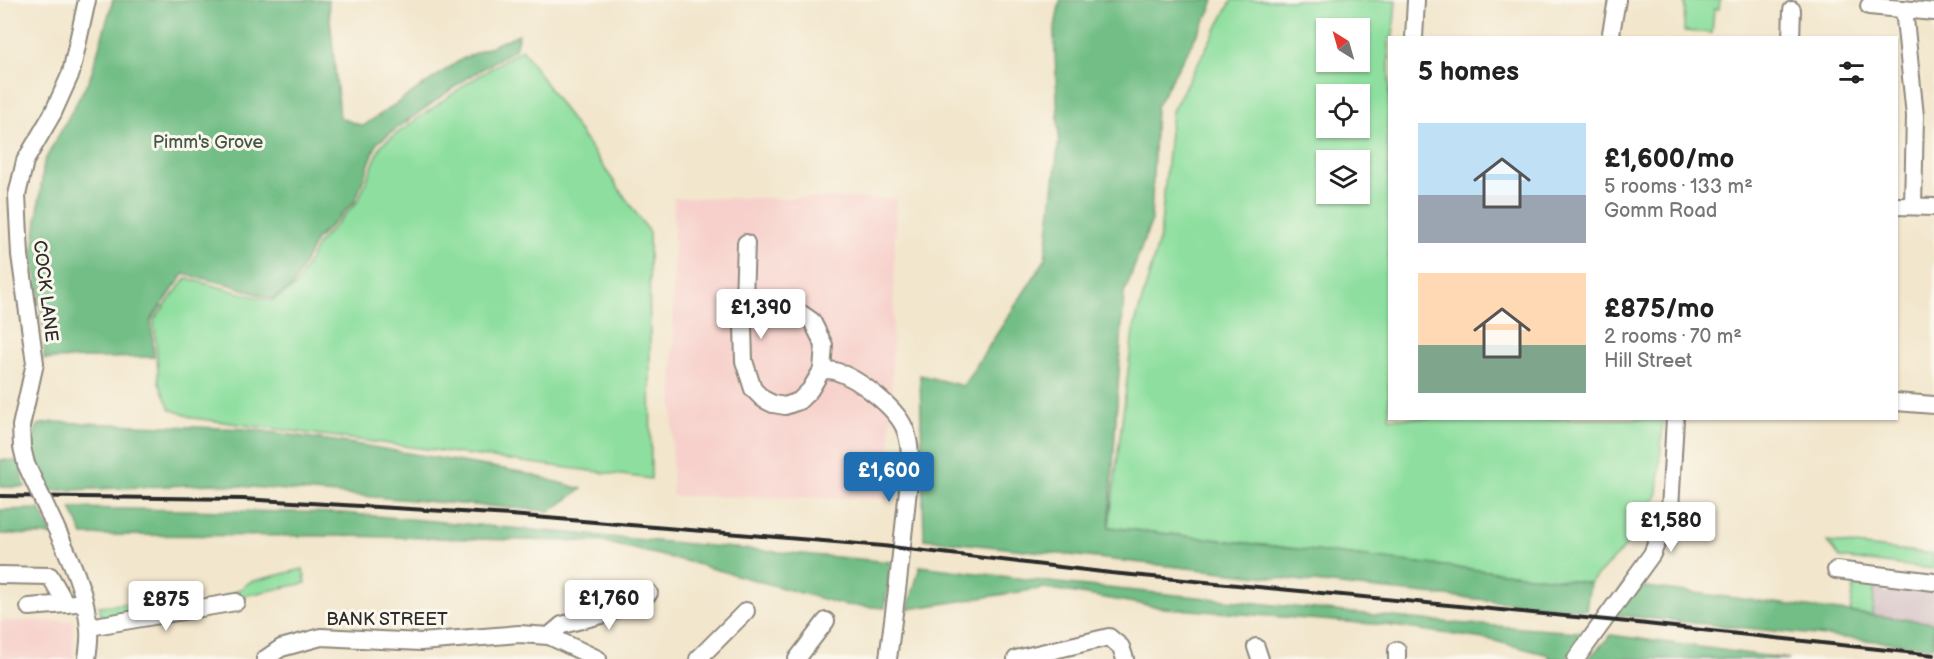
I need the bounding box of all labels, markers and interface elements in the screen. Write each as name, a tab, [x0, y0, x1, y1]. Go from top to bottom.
north arrow	[1316, 18, 1370, 72]
map controls	[1316, 18, 1370, 204]
icon: filters	[1835, 56, 1868, 89]
text: 5 homes	[1418, 57, 1519, 88]
button: locate	[1316, 84, 1370, 138]
park label: Pimm's Grove	[153, 132, 264, 153]
text: £1,600/mo	[1604, 144, 1734, 175]
icon: home	[1466, 147, 1538, 219]
button: layers	[1316, 150, 1370, 204]
text: 5 rooms · 133 m²	[1604, 175, 1753, 199]
text: Gomm Road	[1604, 199, 1717, 223]
street label: COCK LANE	[29, 239, 62, 343]
pin: £1,390	[712, 289, 810, 340]
text: £875/mo	[1604, 294, 1714, 325]
text: £1,390	[730, 296, 792, 320]
icon: home	[1466, 297, 1538, 369]
text: 2 rooms · 70 m²	[1604, 325, 1742, 349]
text: Hill Street	[1604, 349, 1692, 373]
pin: £1,600	[840, 452, 938, 503]
text: £1,600	[858, 459, 920, 483]
pin: £1,580	[1622, 502, 1720, 553]
text: £1,580	[1640, 509, 1702, 533]
pin: £1,760	[560, 580, 658, 631]
pin: £875	[130, 581, 202, 632]
text: £1,760	[579, 587, 639, 611]
text: £875	[142, 588, 190, 612]
street label: BANK STREET	[326, 609, 448, 630]

